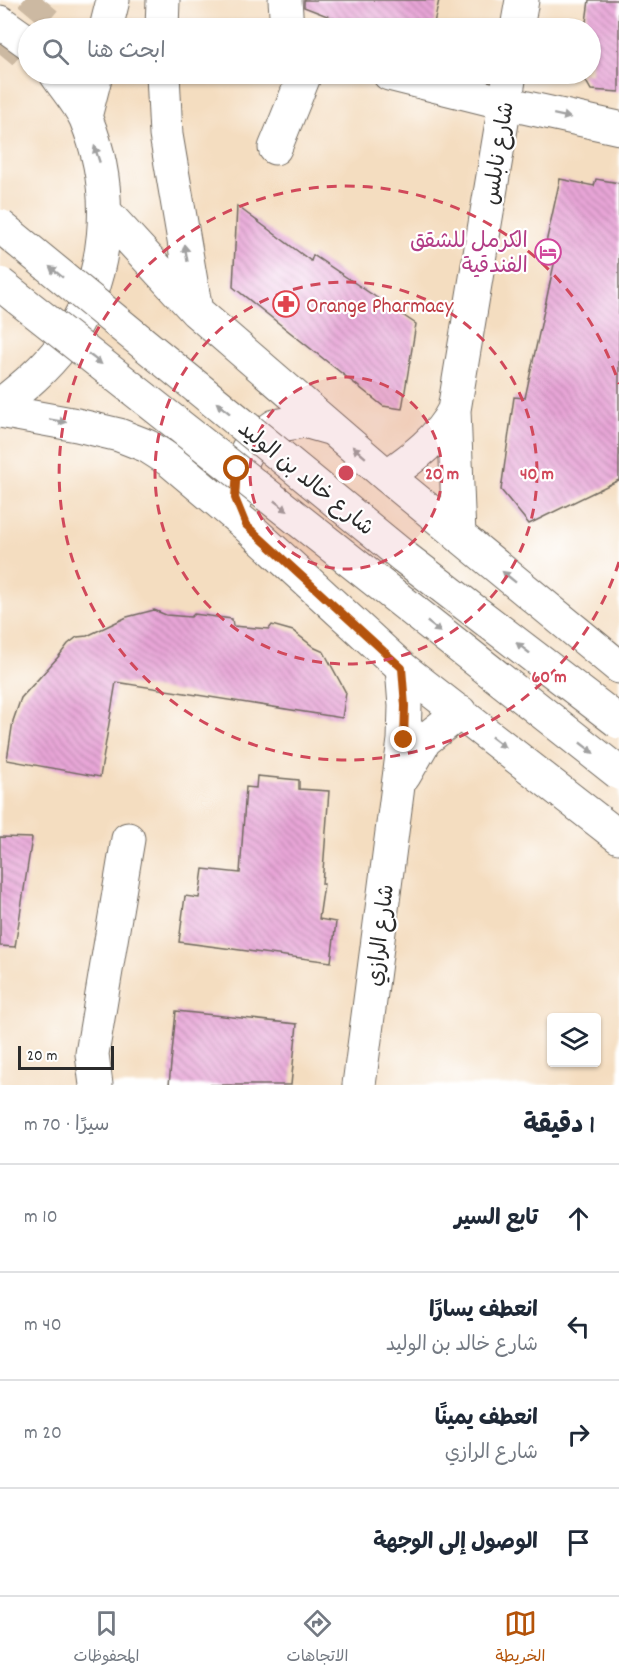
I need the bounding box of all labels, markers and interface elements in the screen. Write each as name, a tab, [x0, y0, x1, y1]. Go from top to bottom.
search box	[18, 18, 601, 84]
icon: search	[39, 35, 72, 68]
text: ابحث هنا	[87, 37, 166, 68]
street label: شارع نابلس	[477, 100, 524, 207]
one-way arrow	[553, 111, 571, 121]
one-way arrow	[92, 145, 102, 163]
place label: الكرمل للشقق الفندقية	[410, 227, 528, 283]
hotel icon: الكرمل للشقق الفندقية	[533, 237, 563, 267]
one-way arrow	[181, 243, 190, 262]
one-way arrow	[48, 266, 63, 278]
pharmacy icon: Orange Pharmacy	[271, 289, 301, 319]
place label: Orange Pharmacy	[306, 292, 454, 323]
one-way arrow	[88, 352, 103, 364]
one-way arrow	[215, 402, 231, 415]
street label: شارع خالد بن الوليد	[230, 415, 380, 544]
one-way arrow	[48, 417, 67, 426]
one-way arrow	[352, 446, 367, 459]
route start	[223, 455, 249, 481]
centre of rings	[336, 463, 356, 483]
text: 20 m	[425, 463, 459, 488]
text: 40 m	[520, 463, 554, 488]
one-way arrow	[273, 499, 289, 512]
one-way arrow	[501, 570, 517, 583]
one-way arrow	[426, 620, 442, 633]
one-way arrow	[515, 642, 531, 654]
text: 60 m	[531, 666, 567, 691]
route end	[390, 726, 416, 752]
one-way arrow	[490, 735, 506, 748]
one-way arrow	[579, 741, 595, 754]
street label: شارع الرازي	[361, 883, 404, 988]
map controls	[547, 1013, 601, 1067]
button: layers	[547, 1013, 601, 1067]
scale bar	[18, 1043, 114, 1070]
text: 20 m	[27, 1045, 57, 1068]
text: 1 دقيقة	[523, 1108, 595, 1145]
text: سيرًا · 70 m	[24, 1112, 109, 1140]
icon: ahead	[562, 1202, 595, 1235]
text: 10 m	[24, 1204, 58, 1232]
text: تابع السير	[455, 1204, 538, 1235]
text: انعطف يسارًا	[429, 1296, 538, 1327]
icon: left	[562, 1310, 595, 1343]
text: 40 m	[24, 1312, 62, 1340]
text: شارع خالد بن الوليد	[386, 1332, 538, 1360]
text: انعطف يمينًا	[435, 1404, 538, 1435]
icon: right	[562, 1418, 595, 1451]
text: 20 m	[24, 1420, 62, 1448]
text: شارع الرازي	[445, 1440, 538, 1468]
icon: arrive	[562, 1526, 595, 1559]
text: الوصول إلى الوجهة	[373, 1528, 538, 1559]
tab: المحفوظات	[74, 1607, 139, 1670]
tab: الاتجاهات	[287, 1607, 348, 1670]
tab: الخريطة	[496, 1607, 545, 1670]

